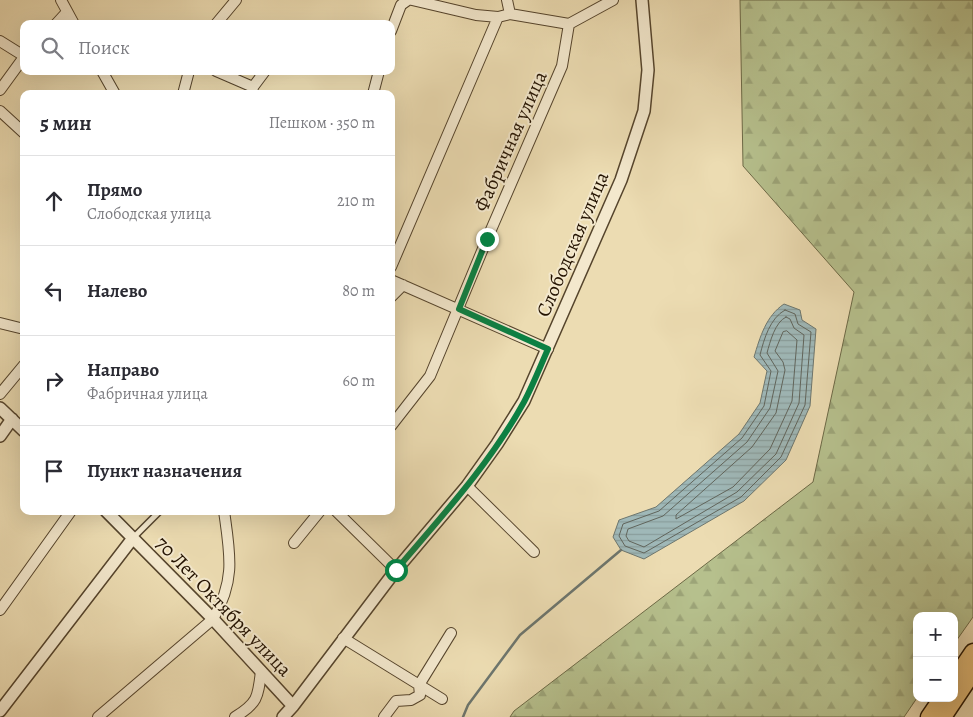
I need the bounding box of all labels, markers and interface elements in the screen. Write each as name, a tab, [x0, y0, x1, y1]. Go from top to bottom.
search box	[20, 20, 395, 75]
icon: search	[38, 34, 66, 62]
text: Поиск	[78, 35, 130, 61]
street label: Фабричная улица	[467, 66, 554, 216]
text: 5 мин	[40, 109, 92, 137]
text: Пешком · 350 m	[269, 112, 375, 134]
street label: Слободская улица	[530, 167, 616, 321]
text: Прямо	[87, 177, 142, 203]
icon: ahead	[40, 187, 68, 215]
text: 210 m	[337, 190, 375, 212]
text: Слободская улица	[87, 203, 211, 225]
route end	[476, 228, 499, 251]
icon: left	[40, 277, 68, 305]
text: Налево	[87, 278, 147, 304]
text: 80 m	[342, 280, 375, 302]
text: Направо	[87, 357, 159, 383]
icon: right	[40, 367, 68, 395]
text: 60 m	[343, 370, 375, 392]
text: Фабричная улица	[87, 383, 208, 405]
icon: arrive	[40, 457, 68, 485]
text: Пункт назначения	[87, 458, 242, 484]
street label: 70 Лет Октября улица	[149, 530, 298, 683]
route start	[385, 559, 408, 582]
map controls	[913, 612, 958, 702]
button: +	[913, 612, 958, 657]
button: −	[913, 657, 958, 702]

